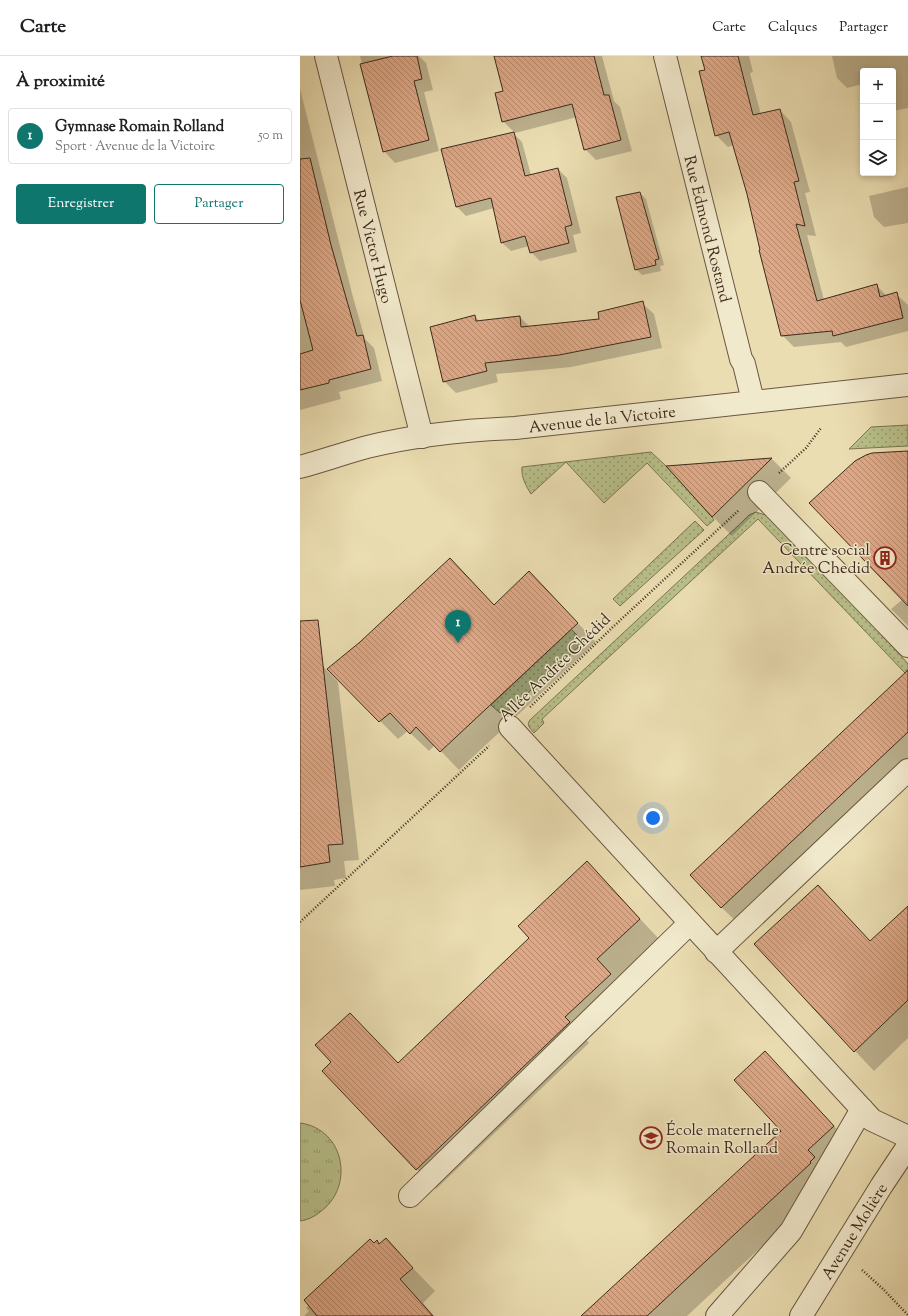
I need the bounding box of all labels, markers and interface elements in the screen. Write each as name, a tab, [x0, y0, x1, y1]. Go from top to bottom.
text: Carte	[20, 14, 66, 41]
text: Carte	[712, 18, 746, 38]
text: Calques	[768, 18, 817, 38]
text: Partager	[839, 18, 888, 38]
map controls	[860, 68, 896, 176]
button: +	[860, 68, 896, 104]
text: À proximité	[16, 70, 105, 94]
button: −	[860, 104, 896, 140]
text: Gymnase Romain Rolland	[55, 117, 224, 138]
text: 1	[28, 127, 32, 145]
text: 50 m	[258, 127, 283, 145]
text: Sport · Avenue de la Victoire	[55, 138, 215, 156]
button: layers	[860, 140, 896, 176]
street label: Rue Edmond Rostand	[676, 153, 735, 305]
button: Enregistrer	[16, 184, 146, 224]
button: Partager	[154, 184, 284, 224]
street label: Rue Victor Hugo	[346, 187, 397, 306]
street label: Avenue de la Victoire	[528, 401, 677, 440]
place label: Centre social Andrée Chedid	[762, 540, 871, 581]
building icon: Centre social Andrée Chedid	[872, 545, 898, 571]
street label: Allée Andrée Chédid	[495, 609, 617, 728]
pin: 1	[445, 610, 471, 643]
your location	[643, 808, 663, 828]
place label: École maternelle Romain Rolland	[666, 1120, 779, 1161]
school or university icon: École maternelle Romain Rolland	[638, 1125, 664, 1151]
street label: Avenue Molière	[817, 1179, 894, 1285]

